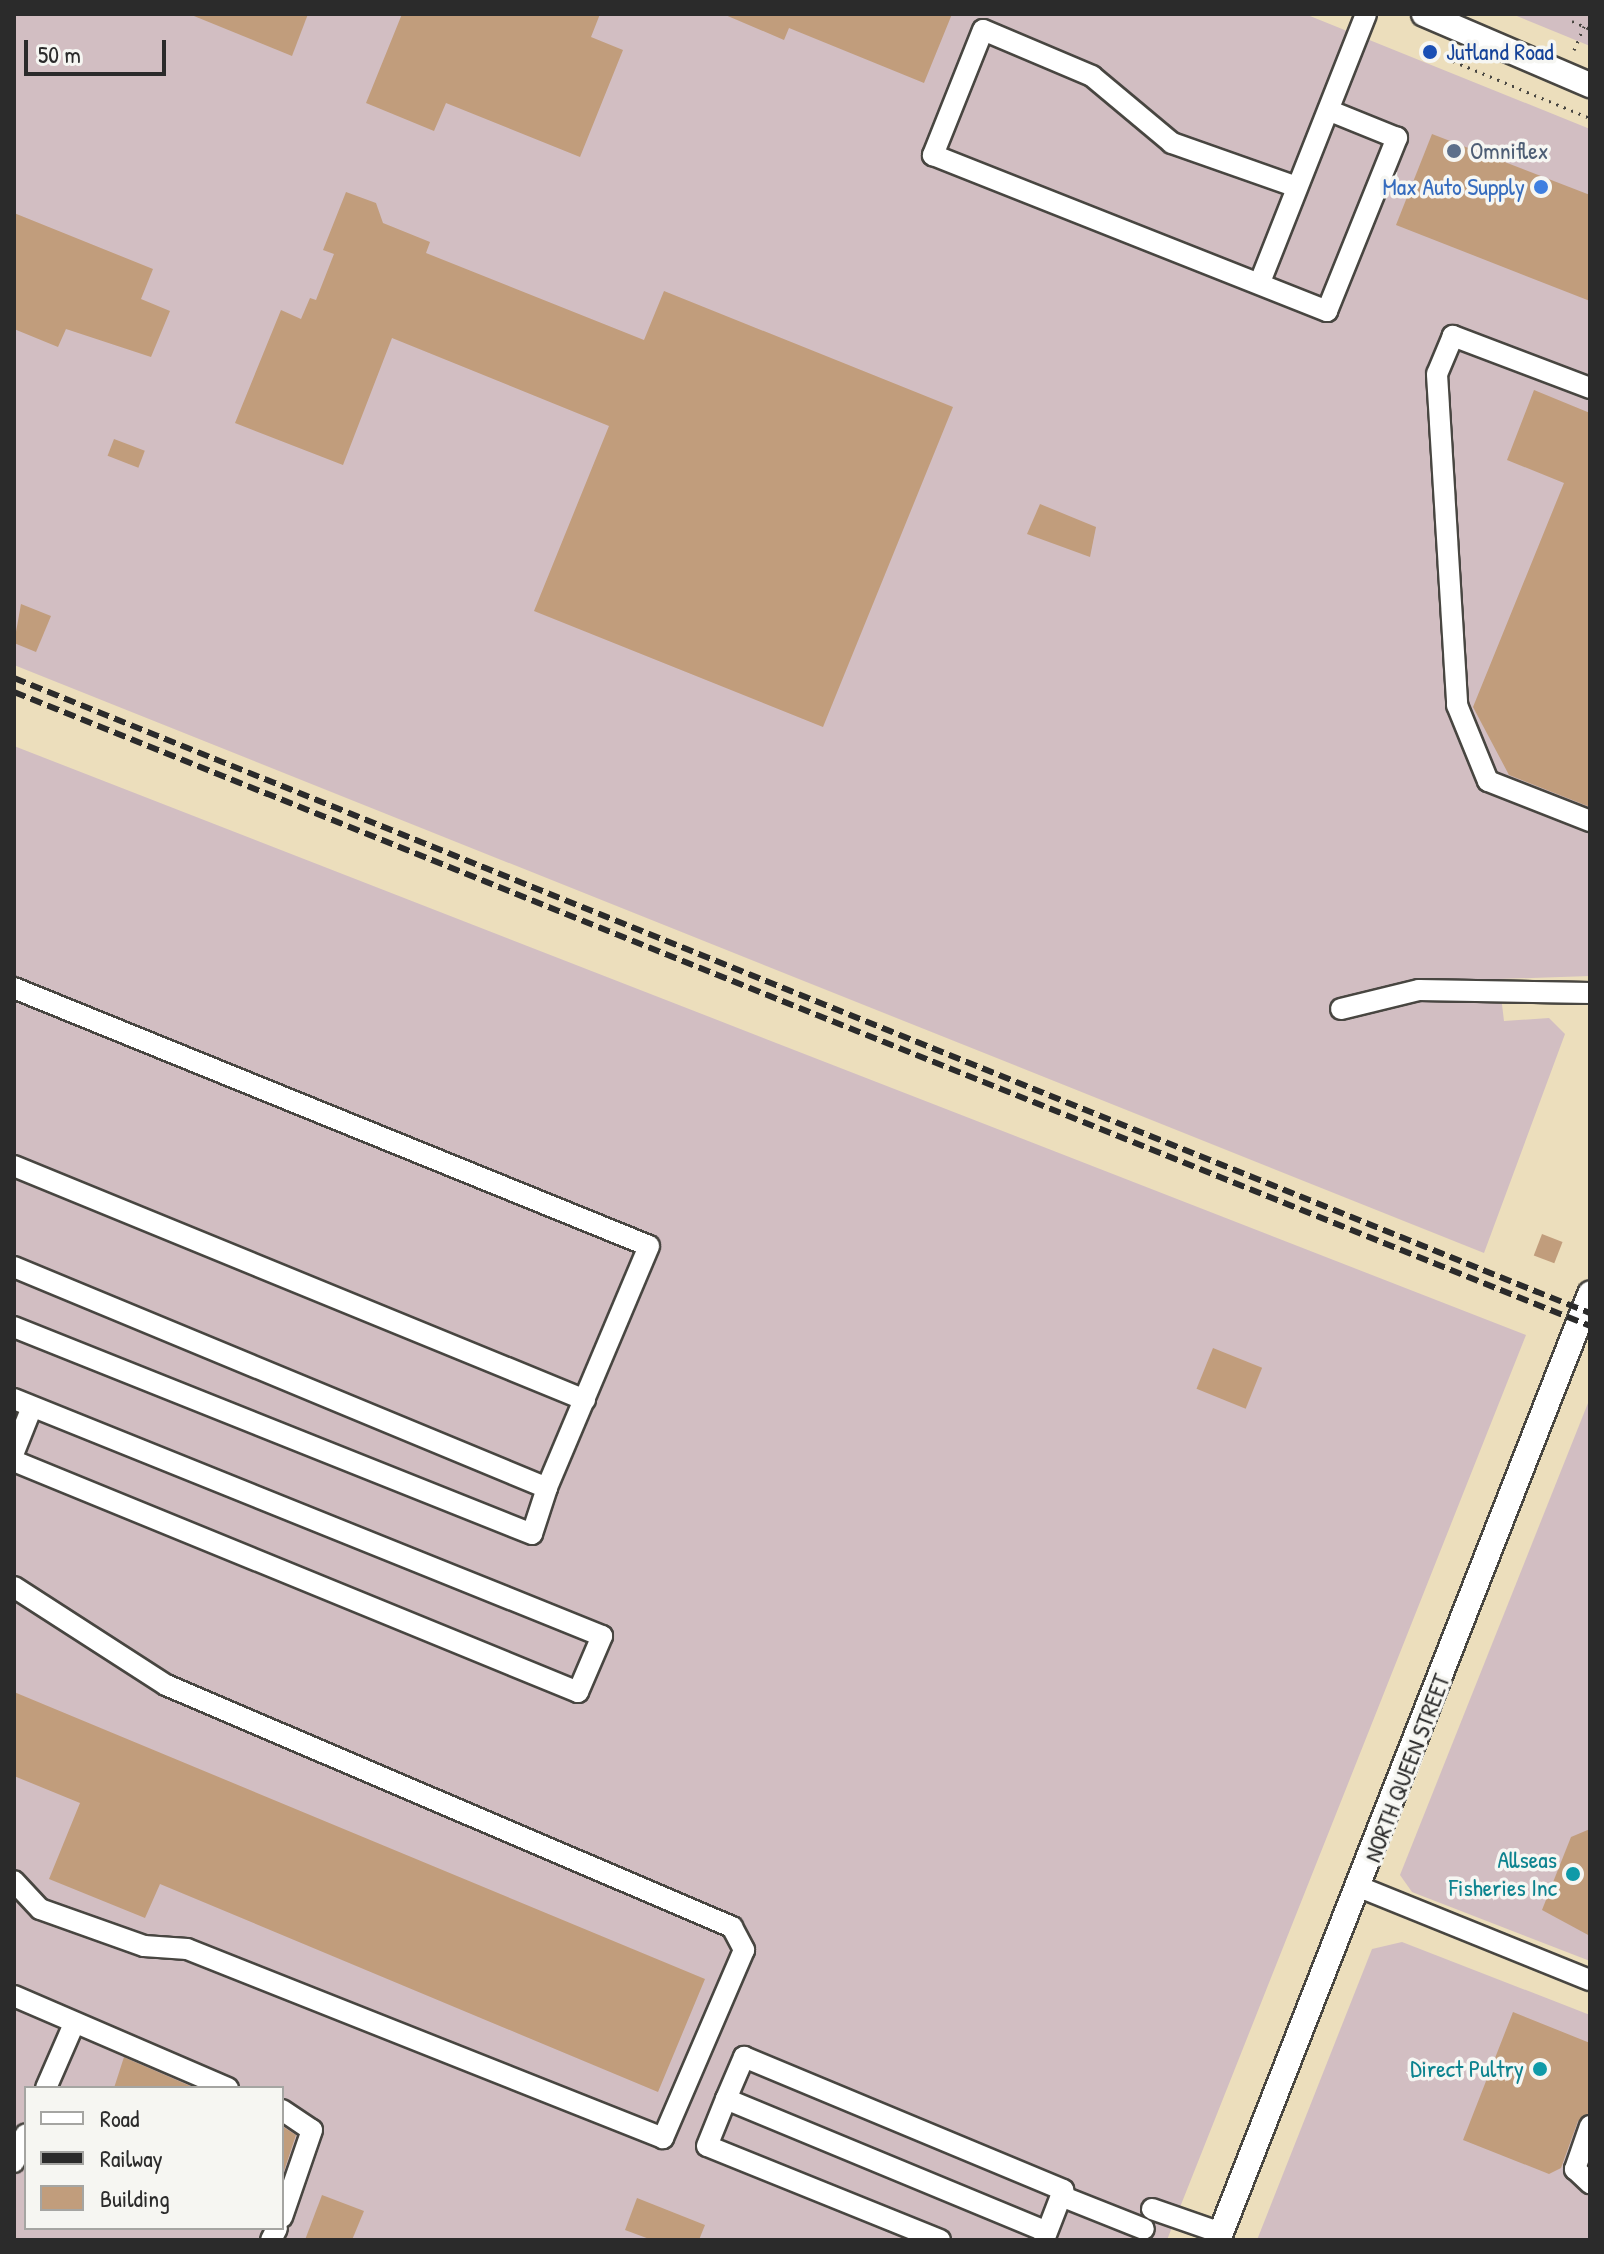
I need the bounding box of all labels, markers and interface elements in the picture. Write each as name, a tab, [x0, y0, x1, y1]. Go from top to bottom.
scale bar	[28, 24, 170, 74]
text: 50 m	[38, 38, 81, 70]
place label: Jutland Road	[1446, 38, 1554, 66]
marker: Jutland Road	[1421, 43, 1439, 61]
place label: Omniflex	[1470, 137, 1548, 165]
marker: Omniflex	[1445, 142, 1463, 160]
place label: Max Auto Supply	[1383, 173, 1525, 201]
marker: Max Auto Supply	[1532, 178, 1550, 196]
street label: NORTH QUEEN STREET	[1358, 1670, 1456, 1866]
place label: Allseas Fisheries Inc	[1449, 1846, 1557, 1902]
marker: Allseas Fisheries Inc	[1564, 1865, 1582, 1883]
place label: Direct Pultry	[1410, 2055, 1524, 2083]
marker: Direct Pultry	[1531, 2060, 1549, 2078]
legend	[24, 2086, 284, 2230]
text: Road	[100, 2102, 139, 2134]
text: Railway	[100, 2142, 163, 2174]
text: Building	[100, 2182, 170, 2214]

